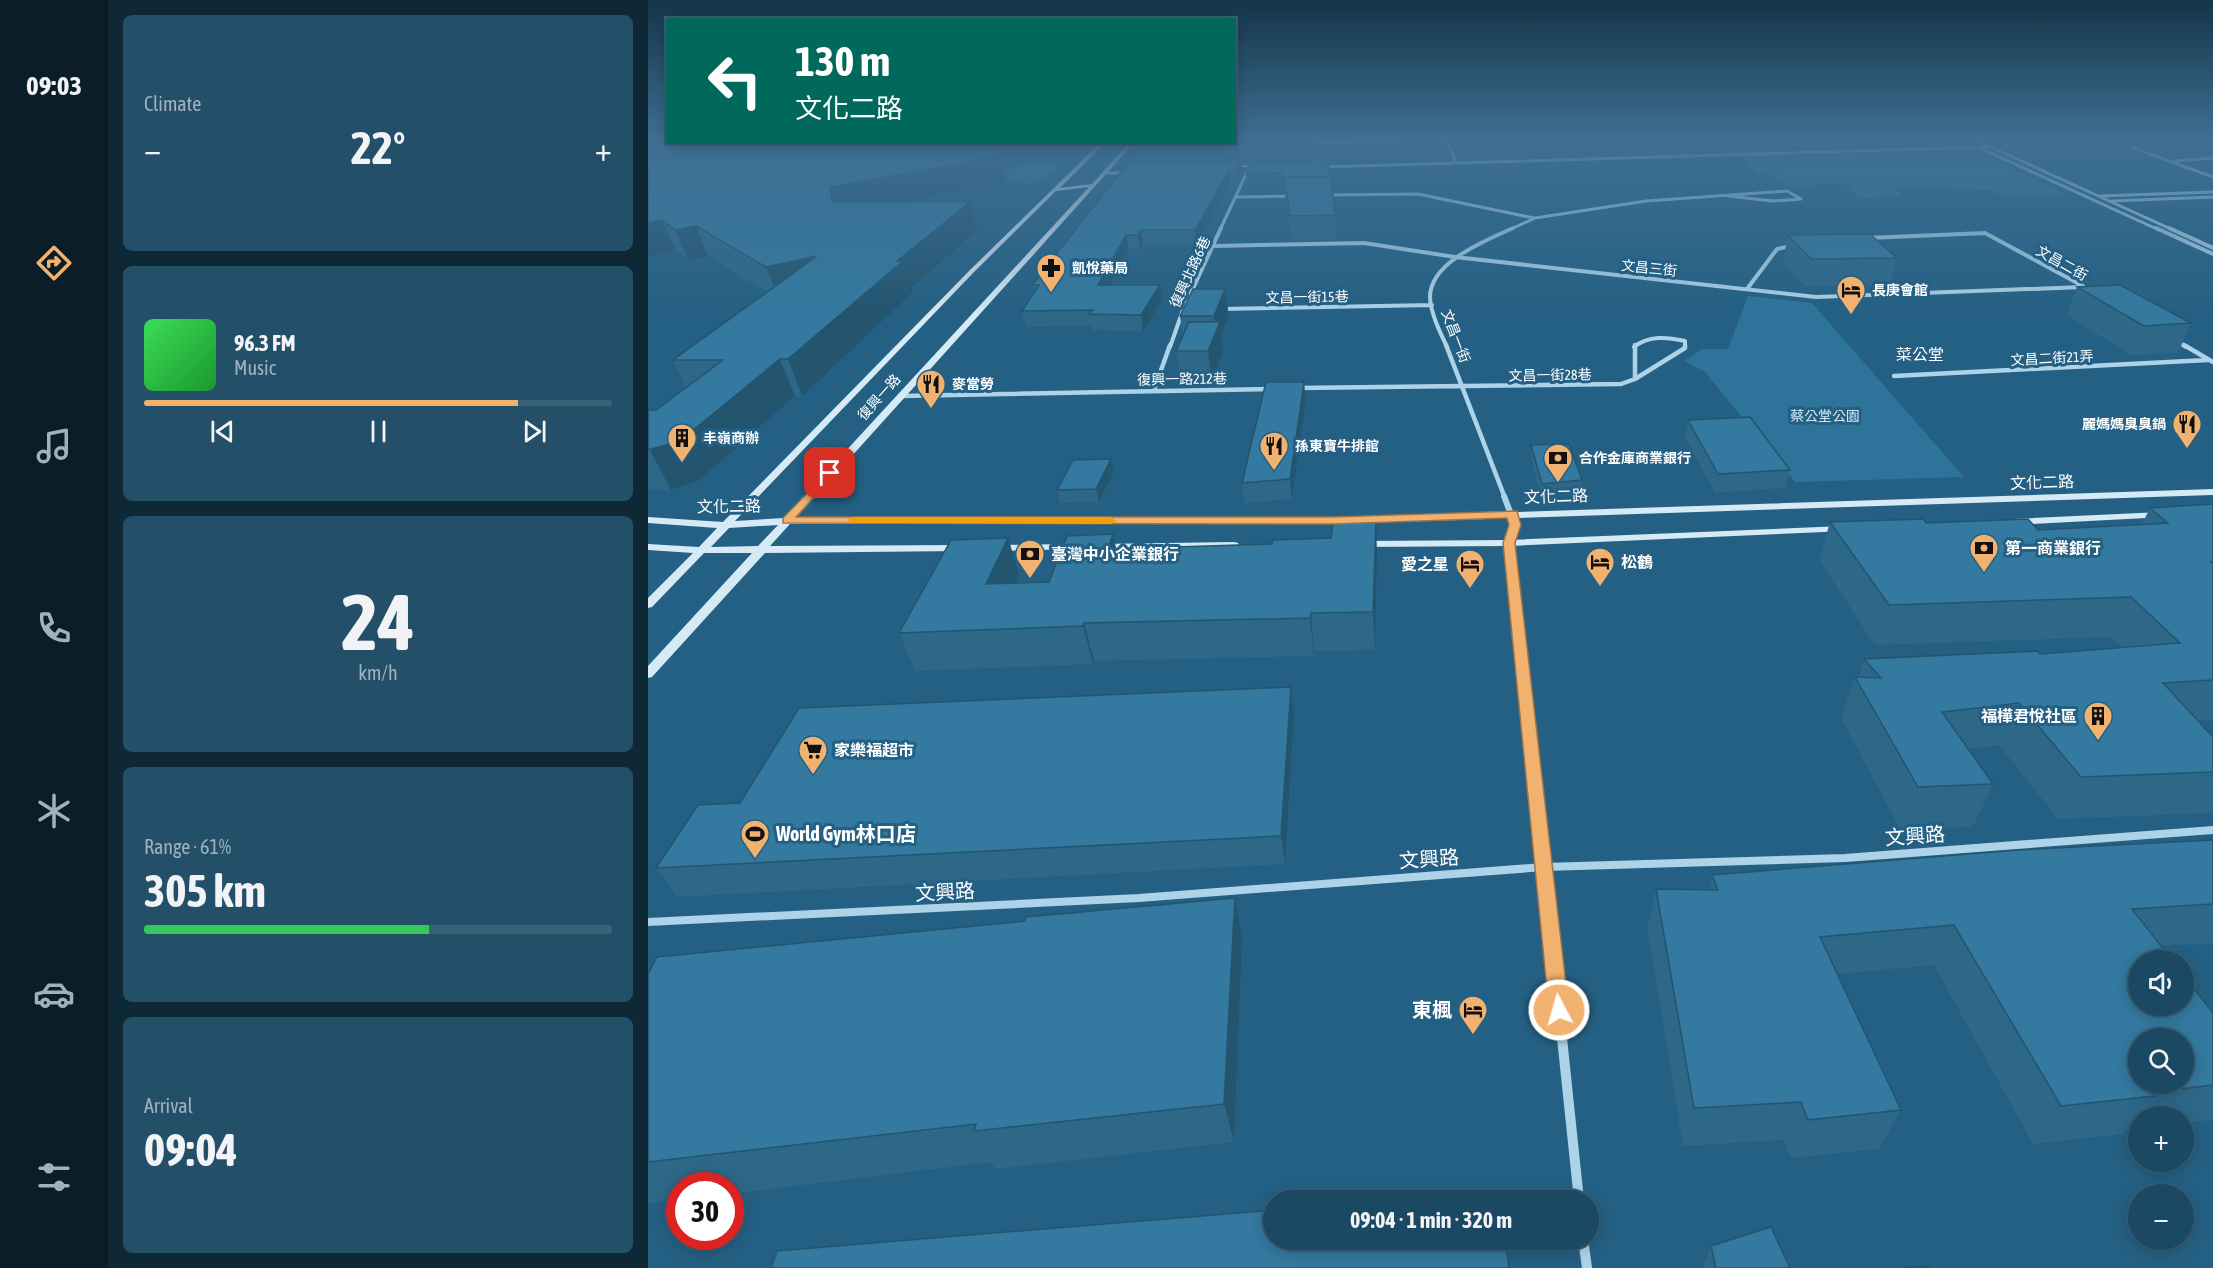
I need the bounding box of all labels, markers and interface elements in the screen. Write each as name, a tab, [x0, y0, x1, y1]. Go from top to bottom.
text: 130 m	[795, 37, 890, 85]
icon: left	[696, 42, 774, 120]
text: 09:03	[26, 70, 82, 101]
text: Climate	[144, 92, 201, 115]
text: 文化二路	[795, 93, 903, 124]
text: 22°	[351, 122, 405, 174]
text: −	[144, 130, 161, 168]
text: +	[595, 130, 612, 168]
street label: 復興北路6巷	[1167, 234, 1213, 310]
icon: directions	[33, 242, 75, 284]
street label: 文昌二街	[2034, 242, 2090, 284]
pharmacy icon: 凱悅藥局	[1035, 252, 1067, 294]
street label: 文昌三街	[1620, 257, 1678, 279]
place label: 凱悅藥局	[1072, 260, 1128, 276]
hotel icon: 長庚會館	[1835, 274, 1867, 316]
place label: 長庚會館	[1872, 282, 1928, 298]
street label: 文昌一街15巷	[1265, 288, 1349, 306]
street label: 文昌一街	[1438, 307, 1474, 365]
text: 96.3 FM	[234, 330, 296, 356]
district label: 菜公堂	[1896, 345, 1944, 363]
street label: 文昌二街21弄	[2010, 348, 2094, 368]
text: Music	[234, 356, 276, 379]
street label: 文昌一街28巷	[1508, 366, 1592, 384]
restaurant icon: 麥當勞	[915, 368, 947, 410]
street label: 復興一路212巷	[1137, 370, 1227, 388]
street label: 復興一路	[854, 371, 904, 423]
place label: 麥當勞	[952, 376, 994, 392]
park label: 蔡公堂公園	[1790, 408, 1860, 424]
restaurant icon: 麗媽媽臭臭鍋	[2171, 408, 2203, 450]
icon: previous	[206, 415, 239, 448]
icon: pause	[362, 415, 395, 448]
icon: next	[518, 415, 551, 448]
place label: 麗媽媽臭臭鍋	[2082, 416, 2166, 432]
building icon: 丰嶺商辦	[666, 422, 698, 464]
icon: music	[33, 425, 75, 467]
place label: 丰嶺商辦	[703, 430, 759, 446]
restaurant icon: 孫東寶牛排館	[1258, 430, 1290, 472]
place label: 孫東寶牛排館	[1295, 438, 1379, 454]
bank icon: 合作金庫商業銀行	[1542, 442, 1574, 484]
pin	[804, 447, 855, 498]
place label: 合作金庫商業銀行	[1579, 450, 1691, 466]
icon: arrive	[813, 456, 846, 489]
street label: 文化二路	[2010, 472, 2074, 492]
street label: 文化二路	[1524, 486, 1588, 506]
street label: 文化二路	[697, 496, 761, 516]
bank icon: 第一商業銀行	[1968, 532, 2000, 574]
bank icon: 臺灣中小企業銀行	[1014, 538, 1046, 580]
place label: 第一商業銀行	[2005, 539, 2101, 557]
place label: 臺灣中小企業銀行	[1051, 545, 1179, 563]
hotel icon: 松鶴	[1584, 546, 1616, 588]
hotel icon: 愛之星	[1454, 548, 1486, 590]
place label: 松鶴	[1621, 553, 1653, 571]
place label: 愛之星	[1401, 555, 1449, 573]
text: 24	[341, 577, 415, 667]
icon: phone	[33, 607, 75, 649]
text: km/h	[358, 661, 398, 684]
building icon: 福樺君悅社區	[2082, 700, 2114, 742]
place label: 福樺君悅社區	[1981, 707, 2077, 725]
supermarket icon: 家樂福超市	[797, 734, 829, 776]
place label: 家樂福超市	[834, 741, 914, 759]
icon: climate	[33, 790, 75, 832]
sports icon: World Gym林口店	[739, 818, 771, 860]
place label: World Gym林口店	[775, 822, 916, 845]
street label: 文興路	[1884, 822, 1946, 849]
text: Range · 61%	[144, 835, 231, 858]
street label: 文興路	[1398, 845, 1460, 872]
text: 305 km	[144, 865, 266, 917]
street label: 文興路	[914, 878, 976, 905]
map controls	[2128, 950, 2194, 1250]
button: sound	[2128, 950, 2194, 1016]
icon: car	[33, 973, 75, 1015]
position arrow	[1527, 978, 1591, 1042]
hotel icon: 東楓	[1457, 994, 1489, 1036]
place label: 東楓	[1412, 998, 1452, 1021]
button: search	[2128, 1028, 2194, 1094]
text: Arrival	[144, 1094, 193, 1117]
button: +	[2128, 1106, 2194, 1172]
text: 09:04	[144, 1124, 238, 1176]
icon: filters	[33, 1156, 75, 1198]
speed limit sign: 30	[666, 1172, 744, 1250]
button: −	[2128, 1184, 2194, 1250]
text: 09:04 · 1 min · 320 m	[1350, 1207, 1512, 1233]

